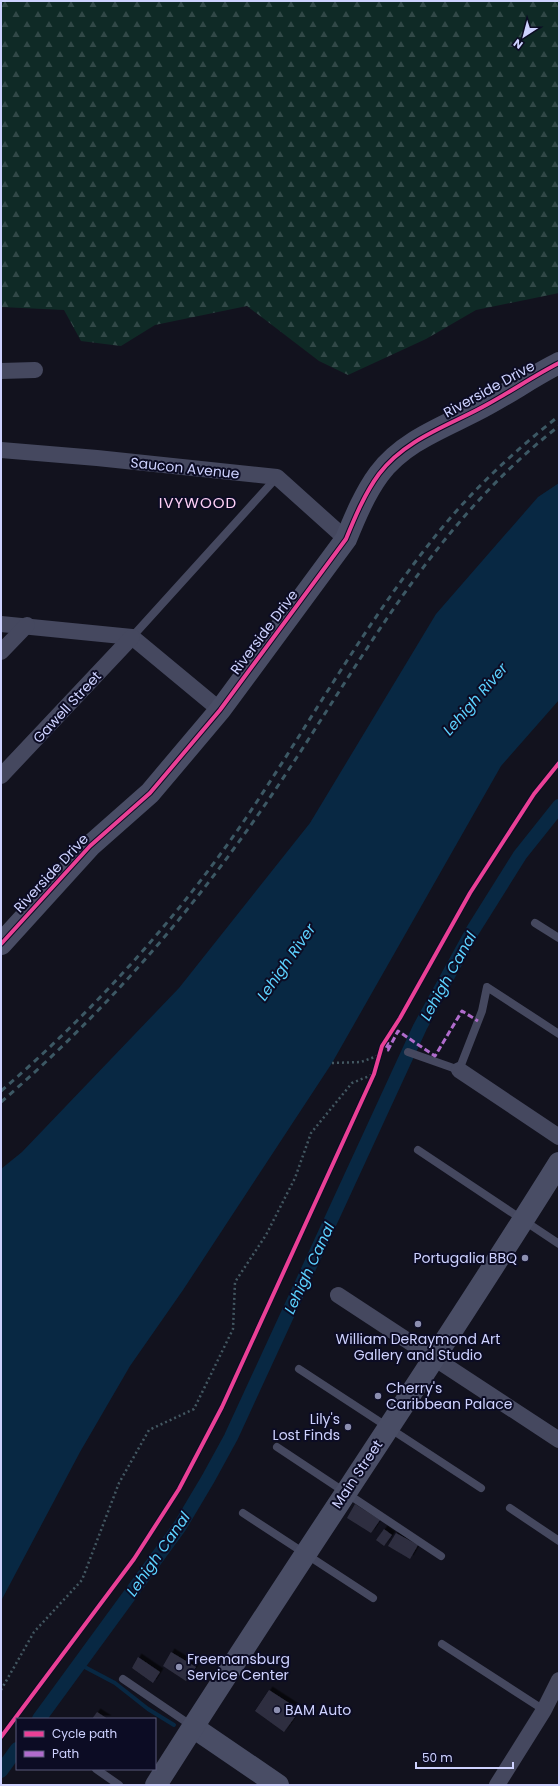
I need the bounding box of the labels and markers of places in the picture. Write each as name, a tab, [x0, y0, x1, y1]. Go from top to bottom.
place label: Portugalia BBQ	[413, 1248, 517, 1268]
marker: Portugalia BBQ	[520, 1253, 530, 1263]
marker: William DeRaymond Art Gallery and Studio	[413, 1319, 423, 1329]
place label: William DeRaymond Art Gallery and Studio	[336, 1329, 500, 1365]
place label: Cherry's Caribbean Palace	[386, 1378, 513, 1414]
marker: Cherry's Caribbean Palace	[373, 1391, 383, 1401]
place label: Lily's Lost Finds	[273, 1409, 340, 1445]
marker: Lily's Lost Finds	[343, 1422, 353, 1432]
place label: Freemansburg Service Center	[187, 1649, 290, 1685]
marker: Freemansburg Service Center	[174, 1662, 184, 1672]
place label: BAM Auto	[285, 1700, 351, 1720]
marker: BAM Auto	[272, 1705, 282, 1715]

